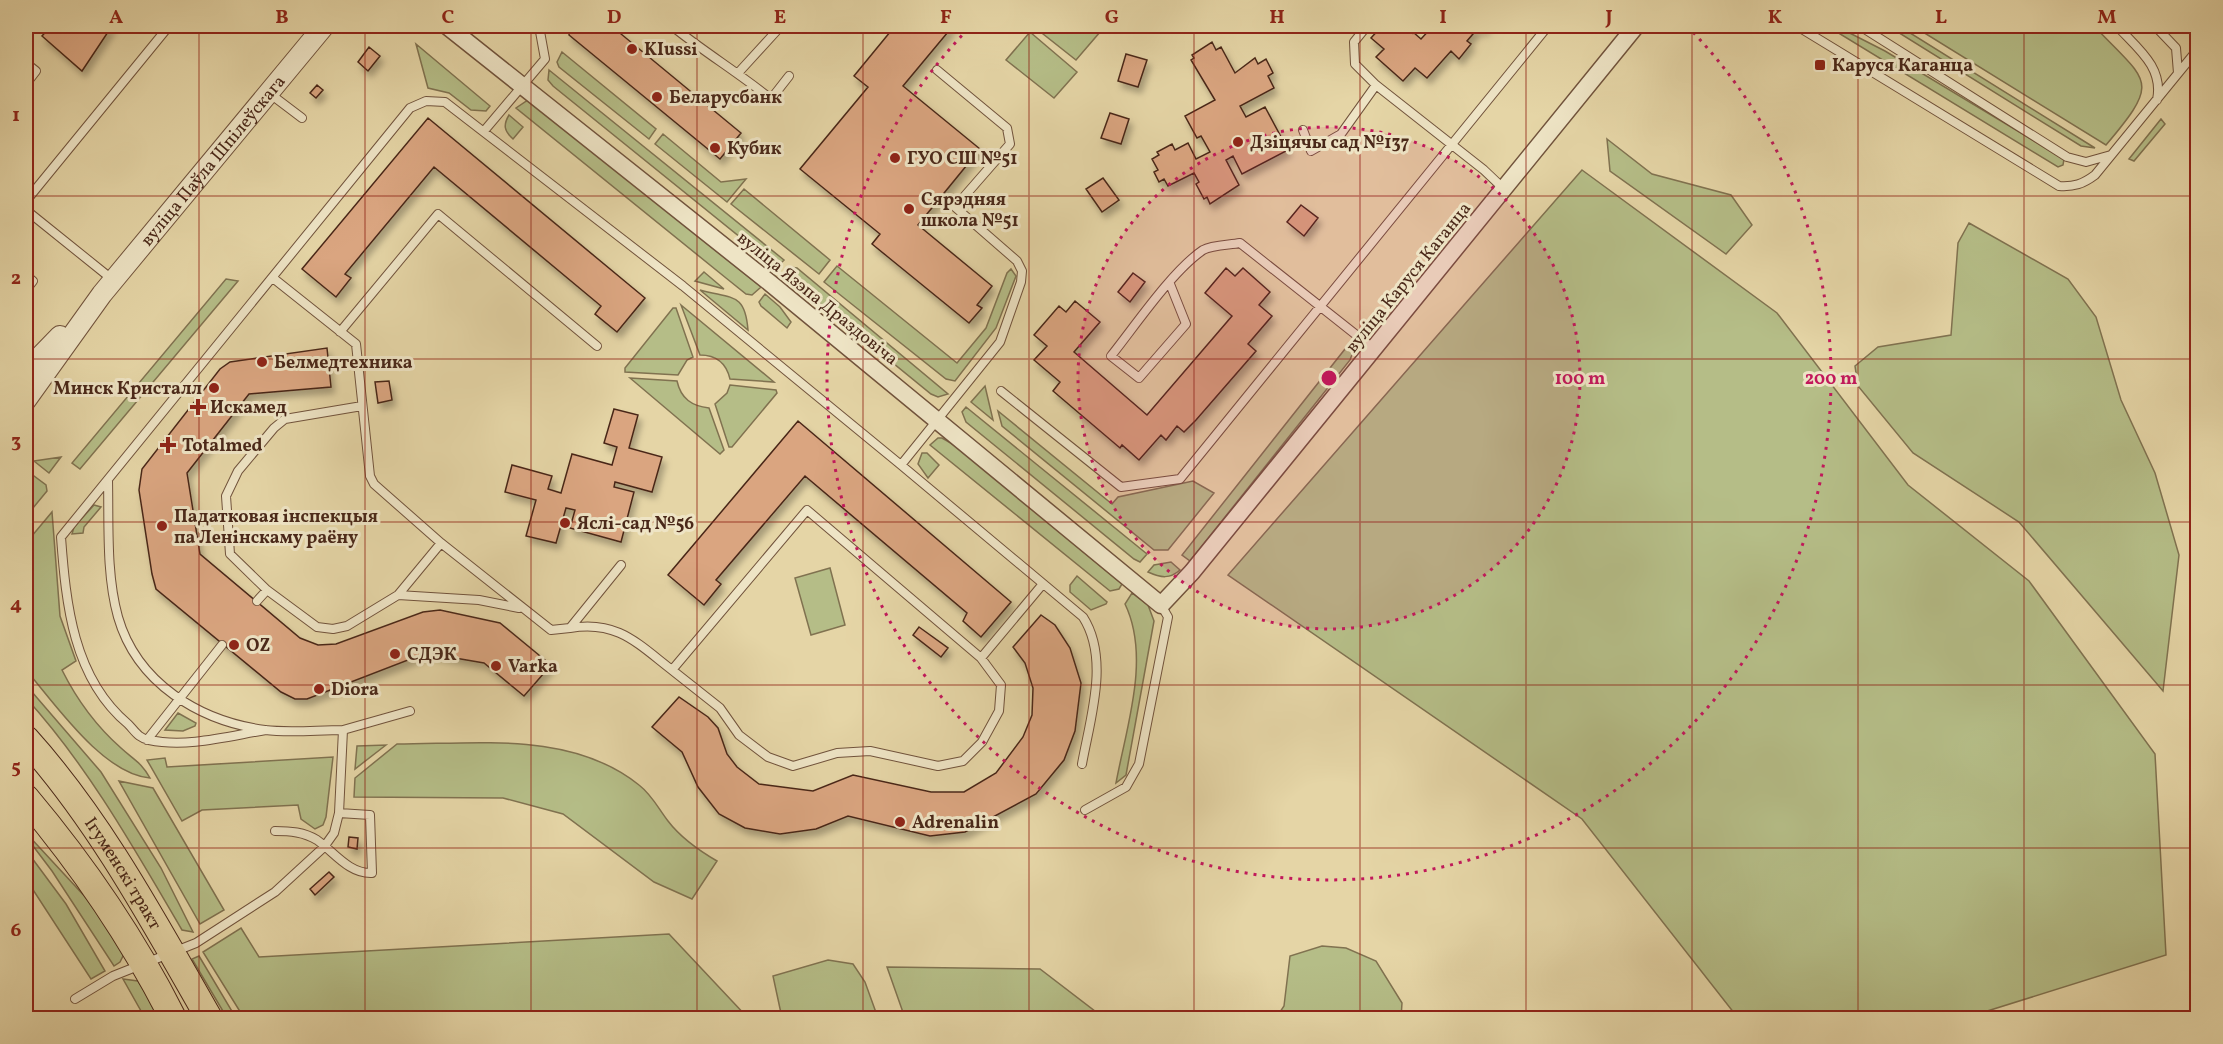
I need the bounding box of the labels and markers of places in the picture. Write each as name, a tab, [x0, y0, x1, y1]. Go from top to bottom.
place label: KIussi	[644, 38, 698, 63]
marker: KIussi	[625, 42, 639, 56]
place label: Каруся Каганца	[1832, 54, 1973, 79]
marker: Каруся Каганца	[1813, 58, 1827, 72]
place label: Беларусбанк	[669, 86, 782, 111]
marker: Беларусбанк	[650, 90, 664, 104]
place label: Дзіцячы сад №137	[1250, 131, 1410, 156]
marker: Дзіцячы сад №137	[1231, 135, 1245, 149]
place label: Кубик	[727, 137, 782, 162]
marker: Кубик	[708, 141, 722, 155]
place label: ГУО СШ №51	[907, 147, 1018, 172]
marker: ГУО СШ №51	[888, 151, 902, 165]
place label: Сярэдняя школа №51	[921, 188, 1019, 234]
marker: Сярэдняя школа №51	[902, 202, 916, 216]
place label: Белмедтехника	[274, 351, 413, 376]
marker: Белмедтехника	[255, 355, 269, 369]
centre of rings	[1319, 368, 1339, 388]
place label: Минск Кристалл	[53, 377, 202, 402]
marker: Минск Кристалл	[207, 381, 221, 395]
place label: Искамед	[210, 396, 287, 421]
marker: Искамед	[191, 400, 205, 414]
place label: Totalmed	[182, 434, 263, 459]
marker: Totalmed	[159, 436, 177, 454]
place label: Падатковая інспекцыя па Ленінскаму раёну	[174, 505, 378, 551]
place label: Яслі-сад №56	[577, 512, 694, 537]
marker: Яслі-сад №56	[558, 516, 572, 530]
marker: Падатковая інспекцыя па Ленінскаму раёну	[155, 519, 169, 533]
place label: OZ	[246, 634, 270, 659]
marker: OZ	[227, 638, 241, 652]
place label: СДЭК	[407, 643, 457, 668]
marker: СДЭК	[388, 647, 402, 661]
place label: Varka	[508, 655, 558, 680]
marker: Varka	[489, 659, 503, 673]
place label: Diora	[331, 678, 379, 703]
marker: Diora	[312, 682, 326, 696]
place label: Adrenalin	[912, 811, 999, 836]
marker: Adrenalin	[893, 815, 907, 829]

